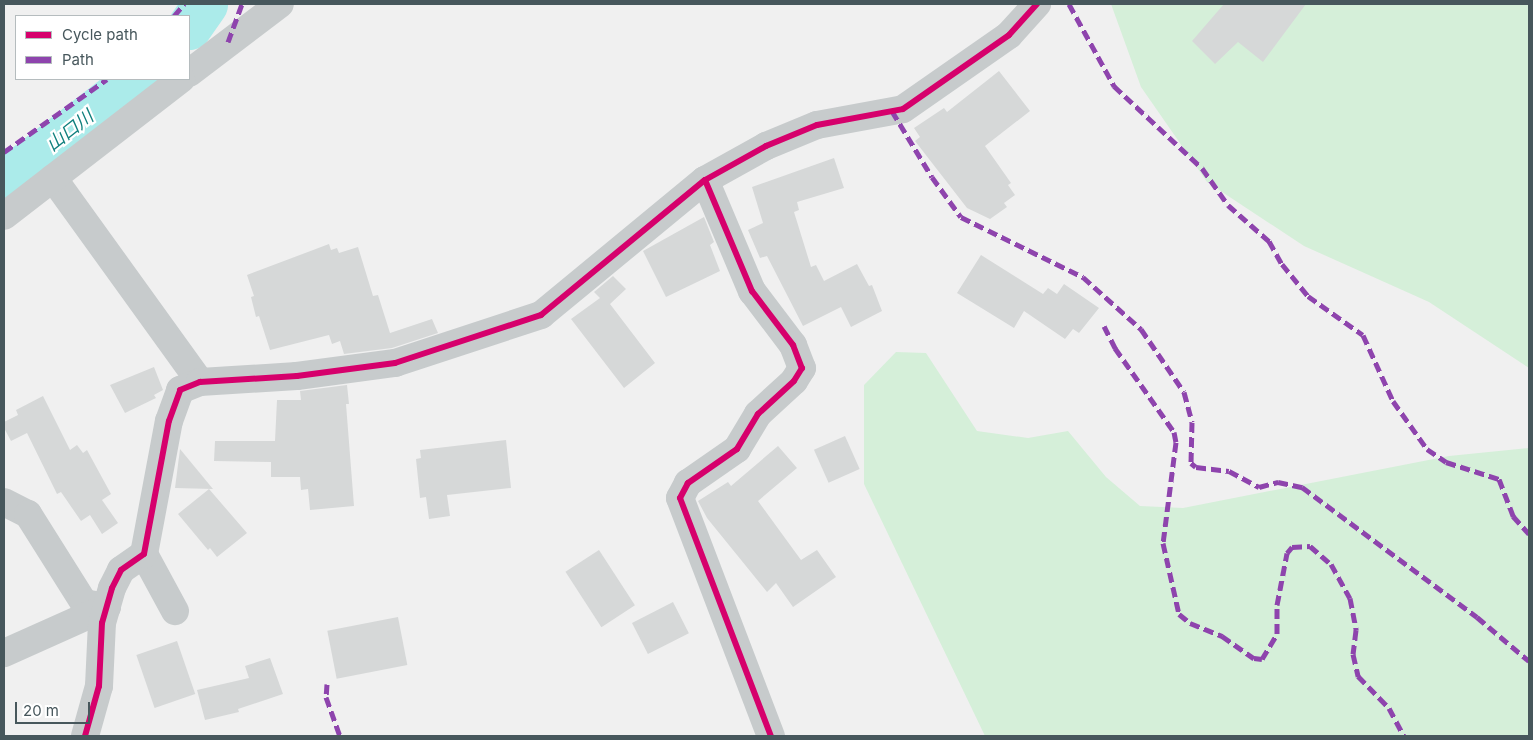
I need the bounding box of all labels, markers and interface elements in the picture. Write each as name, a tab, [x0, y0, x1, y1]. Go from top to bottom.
legend	[15, 15, 190, 80]
text: Cycle path	[62, 25, 138, 44]
text: Path	[62, 50, 94, 69]
water label: 山口川	[42, 106, 98, 156]
scale bar	[18, 692, 92, 724]
text: 20 m	[23, 701, 59, 720]

